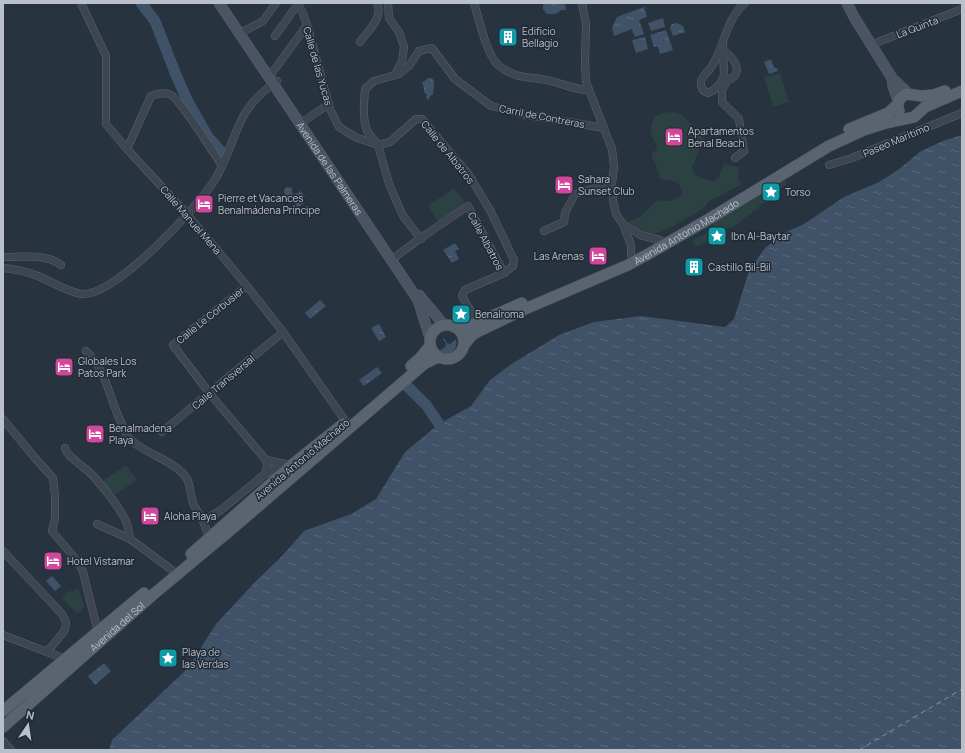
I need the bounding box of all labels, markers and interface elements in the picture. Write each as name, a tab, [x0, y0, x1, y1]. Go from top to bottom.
street label: La Quinta	[894, 13, 940, 41]
place label: Edificio Bellagio	[522, 24, 558, 50]
street label: Calle de las Yucas	[300, 25, 336, 107]
building icon: Edificio Bellagio	[497, 26, 519, 48]
street label: Carril de Contreras	[498, 101, 586, 131]
street label: Calle de Albatros	[418, 117, 478, 187]
street label: Avenida de las Palmeras	[293, 119, 366, 218]
street label: Paseo Marítimo	[861, 120, 931, 160]
place label: Apartamentos Benal Beach	[688, 124, 754, 150]
hotel icon: Apartamentos Benal Beach	[663, 126, 685, 148]
place label: Sahara Sunset Club	[578, 172, 635, 198]
hotel icon: Sahara Sunset Club	[553, 174, 575, 196]
place icon: Torso	[760, 181, 782, 203]
street label: Calle Manuel Mena	[157, 183, 225, 257]
place label: Torso	[785, 185, 811, 199]
place label: Pierre et Vacances Benalmádena Príncipe	[218, 191, 320, 217]
hotel icon: Pierre et Vacances Benalmádena Príncipe	[193, 193, 215, 215]
street label: Avenida Antonio Machado	[631, 195, 742, 268]
street label: Calle Albatros	[465, 209, 507, 273]
place icon: Ibn Al-Baytar	[706, 225, 728, 247]
place label: Ibn Al-Baytar	[731, 229, 791, 243]
hotel icon: Las Arenas	[587, 245, 609, 267]
place label: Las Arenas	[534, 249, 584, 263]
building icon: Castillo Bil-Bil	[683, 256, 705, 278]
place label: Castillo Bil-Bil	[708, 260, 771, 274]
street label: Calle Le Corbusier	[173, 283, 247, 347]
place icon: Benalroma	[450, 303, 472, 325]
place label: Benalroma	[475, 307, 524, 321]
street label: Calle Transversal	[189, 352, 257, 412]
place label: Globales Los Patos Park	[78, 354, 136, 380]
hotel icon: Globales Los Patos Park	[53, 356, 75, 378]
street label: Avenida Antonio Machado	[252, 415, 352, 503]
place label: Benalmadena Playa	[109, 421, 172, 447]
hotel icon: Benalmadena Playa	[84, 423, 106, 445]
hotel icon: Aloha Playa	[139, 505, 161, 527]
place label: Aloha Playa	[164, 509, 216, 523]
hotel icon: Hotel Vistamar	[42, 550, 64, 572]
place label: Hotel Vistamar	[67, 554, 135, 568]
street label: Avenida del Sol	[87, 598, 148, 655]
place label: Playa de las Verdas	[182, 645, 229, 671]
place icon: Playa de las Verdas	[157, 647, 179, 669]
north arrow	[8, 705, 48, 745]
text: N	[25, 707, 36, 723]

